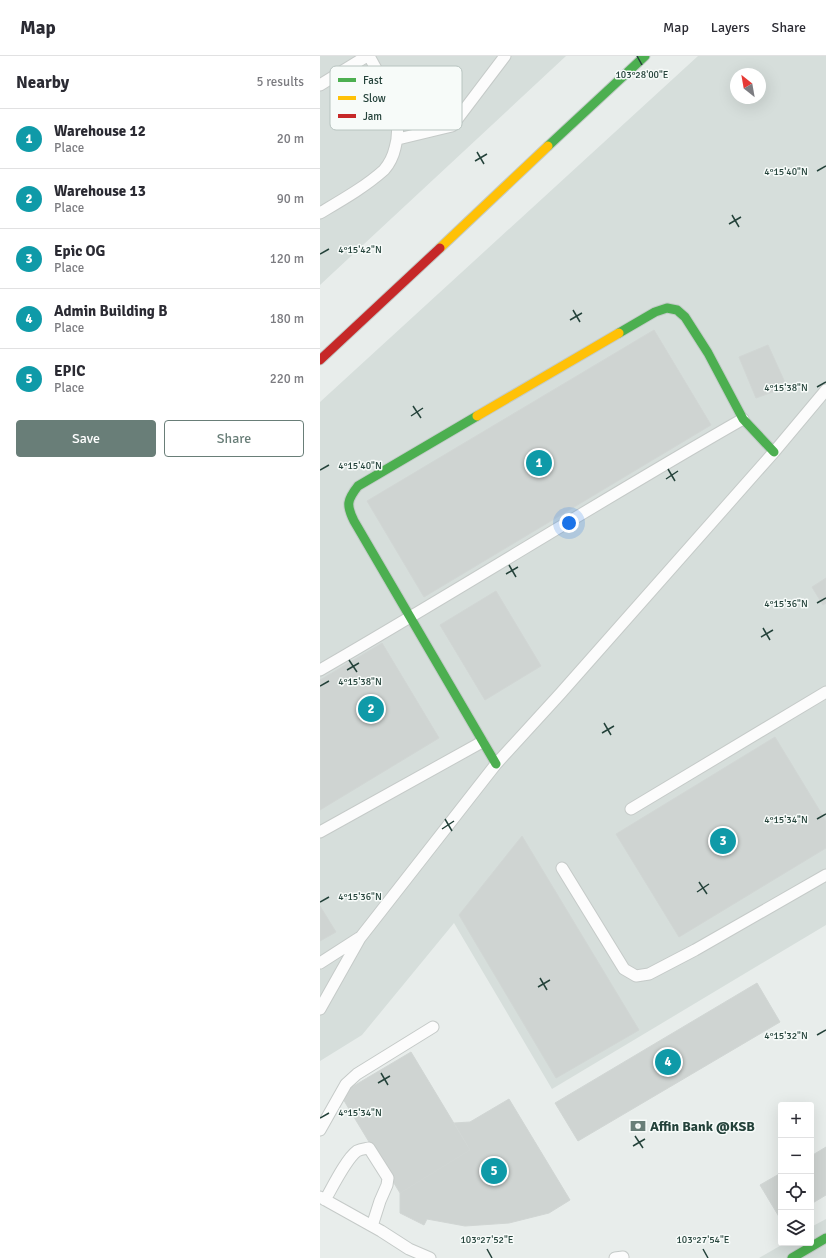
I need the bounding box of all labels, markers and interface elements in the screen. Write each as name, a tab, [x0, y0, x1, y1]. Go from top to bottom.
text: Map	[20, 16, 56, 40]
text: Map	[663, 19, 689, 36]
text: Layers	[711, 19, 750, 36]
text: Share	[772, 19, 806, 36]
legend	[330, 66, 462, 130]
north arrow	[730, 68, 766, 104]
text: 103°28'00"E	[615, 69, 669, 81]
text: Nearby	[16, 72, 69, 93]
text: 5 results	[256, 74, 304, 90]
text: Fast	[363, 74, 383, 87]
text: Slow	[363, 92, 386, 105]
text: Jam	[363, 110, 382, 123]
text: Warehouse 12	[54, 122, 146, 140]
text: 1	[25, 131, 33, 147]
text: 20 m	[277, 131, 304, 147]
text: Place	[54, 140, 84, 156]
text: 4°15'40"N	[764, 166, 808, 178]
text: Warehouse 13	[54, 182, 146, 200]
text: 2	[25, 191, 33, 207]
text: 90 m	[277, 191, 304, 207]
text: Place	[54, 200, 84, 216]
text: Epic OG	[54, 242, 105, 260]
text: 4°15'42"N	[338, 244, 382, 256]
text: 3	[25, 251, 33, 267]
text: 120 m	[270, 251, 304, 267]
text: Place	[54, 260, 84, 276]
text: Admin Building B	[54, 302, 167, 320]
text: 4	[25, 311, 33, 327]
text: 180 m	[270, 311, 304, 327]
text: Place	[54, 320, 84, 336]
text: EPIC	[54, 362, 85, 380]
text: 5	[25, 371, 33, 387]
text: 220 m	[270, 371, 304, 387]
text: Place	[54, 380, 84, 396]
text: 4°15'38"N	[764, 382, 808, 394]
button: Save	[16, 420, 156, 457]
button: Share	[164, 420, 304, 457]
pin: 1	[526, 448, 552, 478]
text: 4°15'40"N	[338, 460, 382, 472]
your location	[559, 513, 579, 533]
text: 4°15'36"N	[764, 598, 808, 610]
text: 4°15'38"N	[338, 676, 382, 688]
pin: 2	[358, 694, 384, 724]
text: 4°15'34"N	[764, 814, 808, 826]
pin: 3	[710, 826, 736, 856]
text: 4°15'36"N	[338, 891, 382, 903]
text: 4°15'32"N	[764, 1030, 808, 1042]
pin: 4	[655, 1047, 681, 1077]
map controls	[778, 1102, 814, 1246]
button: +	[778, 1102, 814, 1138]
text: 4°15'34"N	[338, 1107, 382, 1119]
bank icon: Affin Bank @KSB	[629, 1117, 647, 1135]
place label: Affin Bank @KSB	[650, 1118, 755, 1135]
button: −	[778, 1138, 814, 1174]
pin: 5	[481, 1156, 507, 1186]
button: locate	[778, 1174, 814, 1210]
button: layers	[778, 1210, 814, 1246]
text: 103°27'52"E	[460, 1234, 514, 1246]
text: 103°27'54"E	[676, 1234, 730, 1246]

